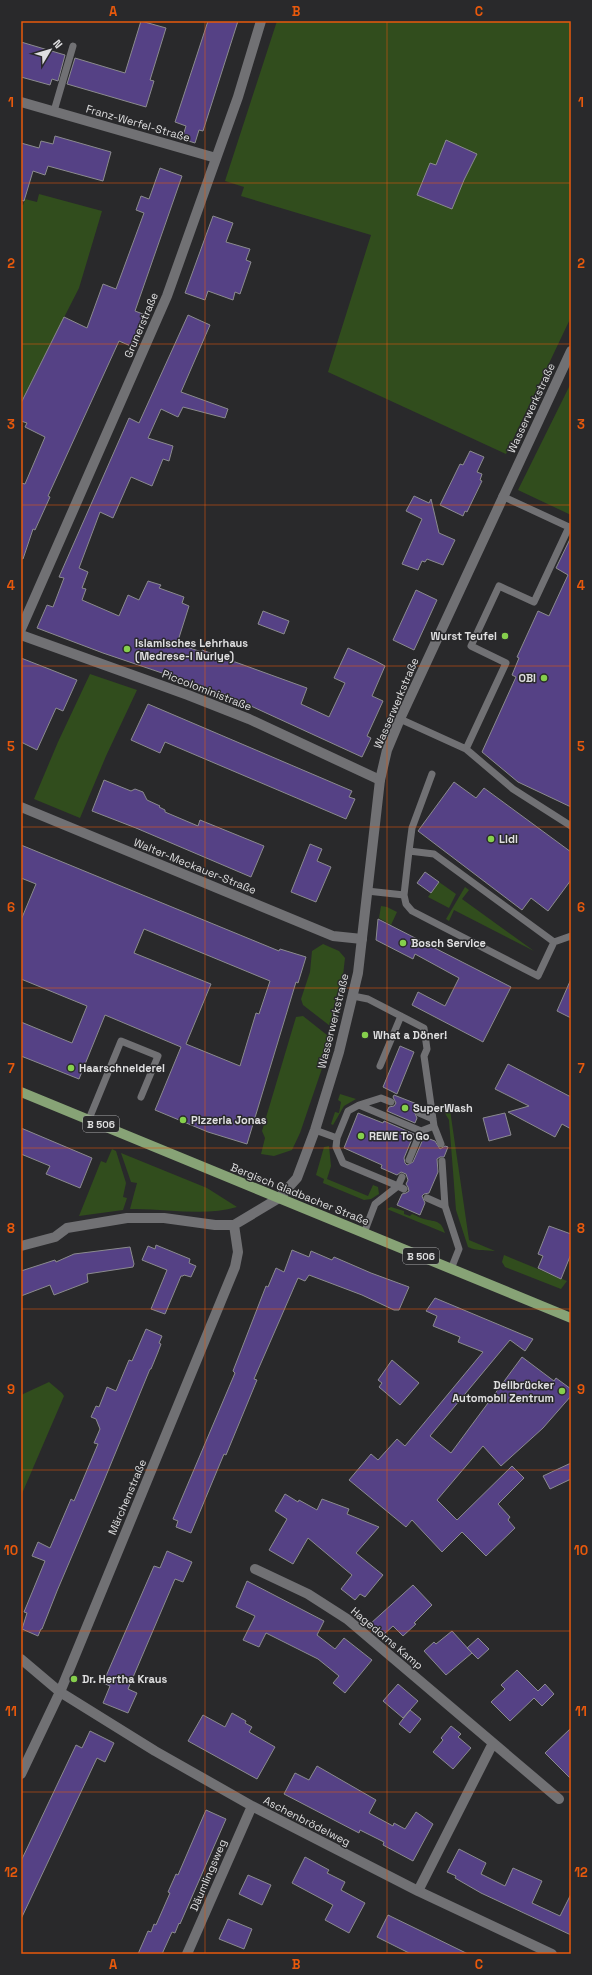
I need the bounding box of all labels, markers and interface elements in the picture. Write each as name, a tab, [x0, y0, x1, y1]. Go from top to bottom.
text: A	[109, 3, 118, 20]
text: B	[292, 3, 301, 20]
text: C	[475, 3, 483, 20]
north arrow	[30, 30, 70, 70]
text: N	[50, 37, 66, 51]
text: 1	[8, 94, 14, 111]
text: 1	[578, 94, 584, 111]
street label: Franz-Werfel-Straße	[84, 101, 192, 145]
text: 2	[7, 255, 15, 272]
text: 2	[577, 255, 585, 272]
street label: Grunerstraße	[121, 290, 161, 360]
street label: Wasserwerkstraße	[504, 361, 558, 455]
text: 3	[7, 416, 15, 433]
text: 3	[577, 416, 585, 433]
text: 4	[7, 577, 15, 594]
text: 4	[577, 577, 585, 594]
place label: Wurst Teufel	[431, 629, 497, 643]
marker: Wurst Teufel	[500, 631, 510, 641]
place label: Islamisches Lehrhaus (Medrese-i Nuriye)	[135, 636, 248, 664]
marker: Islamisches Lehrhaus (Medrese-i Nuriye)	[122, 644, 132, 654]
street label: Wasserwerkstraße	[370, 655, 422, 751]
street label: Piccoloministraße	[160, 666, 254, 714]
place label: OBI	[519, 671, 536, 685]
marker: OBI	[539, 673, 549, 683]
text: 5	[7, 738, 15, 755]
text: 5	[577, 738, 585, 755]
place label: Lidl	[499, 832, 518, 846]
marker: Lidl	[486, 834, 496, 844]
street label: Walter-Meckauer-Straße	[132, 835, 258, 897]
text: 6	[7, 899, 15, 916]
text: 6	[577, 899, 585, 916]
place label: Bosch Service	[411, 936, 486, 950]
marker: Bosch Service	[398, 938, 408, 948]
street label: Wasserwerkstraße	[314, 972, 352, 1070]
place label: What a Döner!	[373, 1028, 447, 1042]
marker: What a Döner!	[360, 1030, 370, 1040]
text: 7	[7, 1060, 15, 1077]
text: 7	[577, 1060, 585, 1077]
place label: Haarschneiderei	[79, 1061, 165, 1075]
marker: Haarschneiderei	[66, 1063, 76, 1073]
place label: SuperWash	[413, 1101, 473, 1115]
marker: SuperWash	[400, 1103, 410, 1113]
place label: Pizzeria Jonas	[191, 1113, 267, 1127]
marker: Pizzeria Jonas	[178, 1115, 188, 1125]
road number: B 506	[83, 1116, 119, 1132]
place label: REWE To Go	[369, 1129, 430, 1143]
marker: REWE To Go	[356, 1131, 366, 1141]
street label: Bergisch Gladbacher Straße	[229, 1160, 371, 1228]
text: 8	[7, 1220, 15, 1237]
text: 8	[577, 1220, 585, 1237]
road number: B 506	[403, 1248, 439, 1264]
place label: Dellbrücker Automobil Zentrum	[452, 1378, 555, 1405]
text: 9	[7, 1381, 15, 1398]
text: 9	[577, 1381, 585, 1398]
marker: Dellbrücker Automobil Zentrum	[557, 1386, 567, 1396]
street label: Märchenstraße	[105, 1457, 149, 1537]
text: 10	[4, 1542, 18, 1559]
text: 10	[574, 1542, 588, 1559]
street label: Hagedorns Kamp	[348, 1604, 426, 1672]
place label: Dr. Hertha Kraus	[82, 1672, 167, 1686]
marker: Dr. Hertha Kraus	[69, 1674, 79, 1684]
text: 11	[5, 1703, 17, 1720]
text: 11	[575, 1703, 587, 1720]
street label: Aschenbrödelweg	[261, 1793, 353, 1849]
street label: Däumlingsweg	[187, 1837, 229, 1913]
text: 12	[4, 1864, 18, 1881]
text: 12	[574, 1864, 588, 1881]
text: A	[109, 1956, 118, 1973]
text: B	[292, 1956, 301, 1973]
text: C	[475, 1956, 483, 1973]

